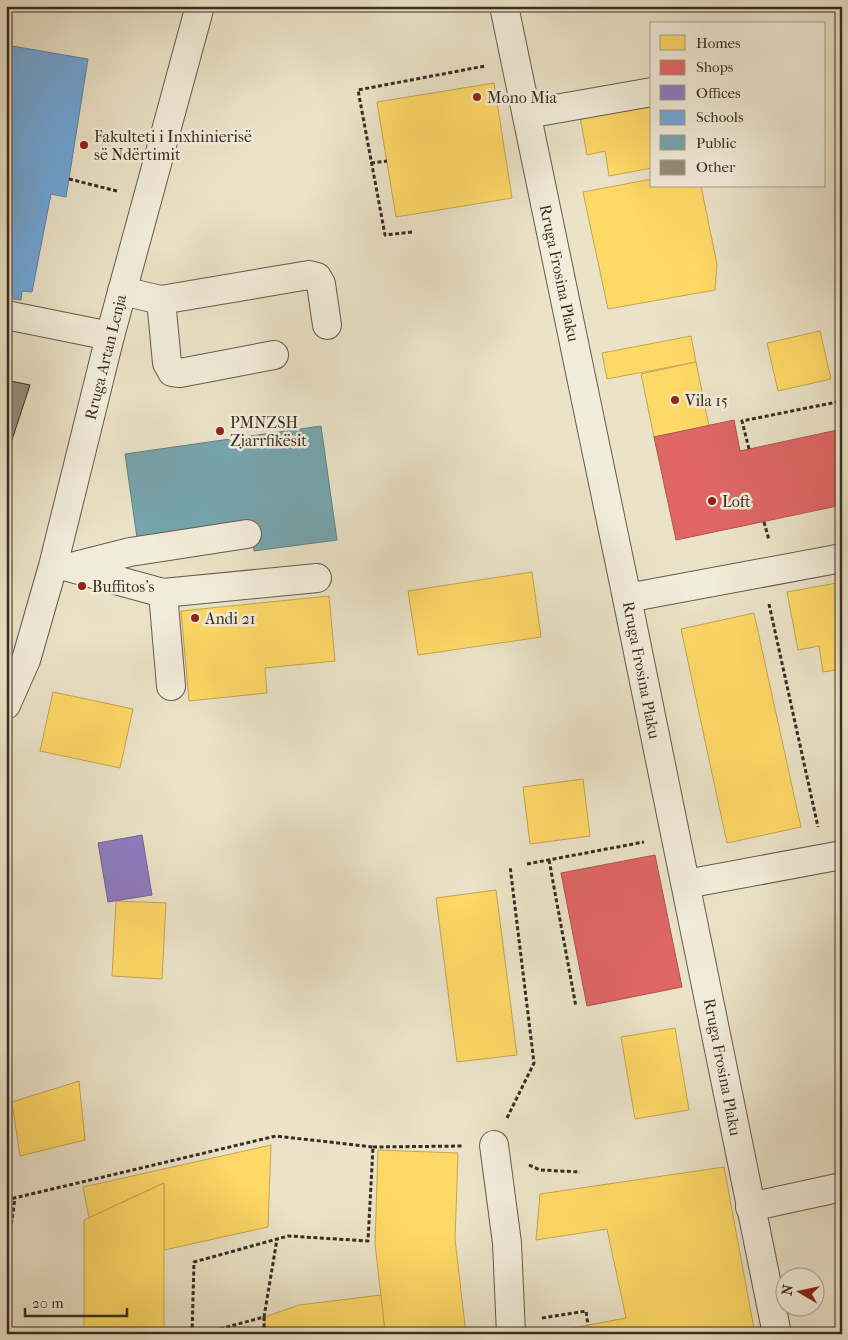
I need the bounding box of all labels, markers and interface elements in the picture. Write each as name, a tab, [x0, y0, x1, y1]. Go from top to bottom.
legend	[650, 22, 826, 188]
text: Homes	[696, 34, 741, 52]
text: Shops	[696, 58, 734, 76]
text: Offices	[696, 84, 741, 102]
place label: Mono Mia	[487, 88, 558, 107]
marker: Mono Mia	[471, 91, 483, 103]
text: Schools	[696, 108, 744, 126]
place label: Fakulteti i Inxhinierisë së Ndërtimit	[94, 127, 252, 164]
text: Public	[696, 134, 737, 152]
marker: Fakulteti i Inxhinierisë së Ndërtimit	[78, 139, 90, 151]
text: Other	[696, 158, 736, 176]
street label: Rruga Frosina Plaku	[536, 203, 583, 343]
street label: Rruga Artan Lenja	[81, 292, 130, 422]
place label: Vila 15	[684, 391, 728, 410]
marker: Vila 15	[669, 394, 681, 406]
place label: PMNZSH Zjarrfikësit	[230, 413, 307, 450]
marker: PMNZSH Zjarrfikësit	[214, 425, 226, 437]
place label: Loft	[722, 492, 751, 511]
marker: Loft	[706, 495, 718, 507]
place label: Buffitos's	[92, 577, 154, 596]
marker: Buffitos's	[76, 580, 88, 592]
street label: Rruga Frosina Plaku	[619, 600, 664, 741]
place label: Andi 21	[204, 609, 255, 628]
marker: Andi 21	[189, 612, 201, 624]
street label: Rruga Frosina Plaku	[700, 997, 745, 1138]
north arrow	[776, 1268, 826, 1318]
text: N	[778, 1283, 797, 1297]
scale bar	[25, 1285, 128, 1317]
text: 20 m	[32, 1294, 64, 1312]

